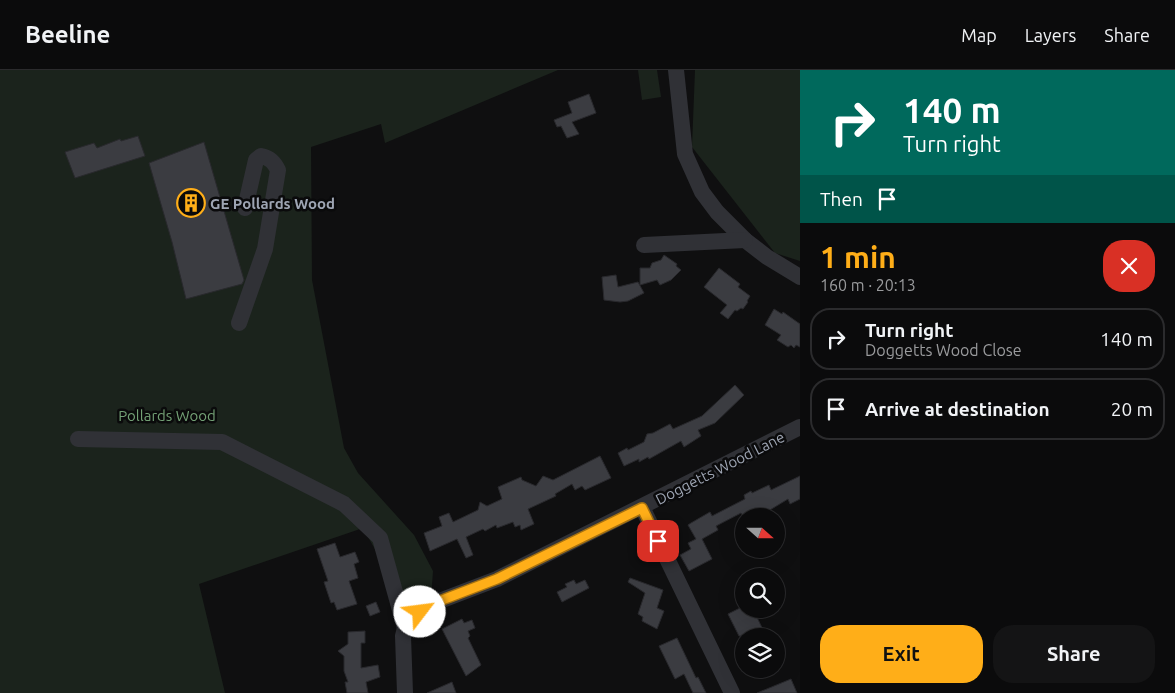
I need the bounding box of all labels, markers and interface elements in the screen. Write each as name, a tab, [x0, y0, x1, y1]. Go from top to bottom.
text: Beeline	[25, 21, 110, 48]
text: Map	[961, 25, 997, 45]
text: Layers	[1025, 25, 1076, 45]
text: Share	[1104, 25, 1150, 45]
icon: right	[820, 90, 885, 155]
text: 140 m	[903, 90, 1001, 130]
text: Turn right	[903, 131, 1001, 156]
icon: arrive	[873, 185, 901, 213]
building icon: GE Pollards Wood	[176, 188, 206, 218]
text: Then	[820, 188, 863, 210]
place label: GE Pollards Wood	[210, 195, 335, 212]
text: 1 min	[820, 240, 896, 274]
button: close	[1103, 240, 1155, 292]
text: 160 m · 20:13	[820, 276, 916, 294]
text: Turn right	[865, 319, 953, 341]
icon: right	[822, 325, 850, 353]
text: 140 m	[1100, 328, 1153, 350]
text: Doggetts Wood Close	[865, 341, 1022, 359]
icon: arrive	[822, 395, 850, 423]
text: Arrive at destination	[865, 398, 1050, 420]
text: 20 m	[1111, 398, 1153, 420]
park label: Pollards Wood	[118, 407, 216, 424]
street label: Doggetts Wood Lane	[653, 428, 787, 508]
north arrow	[735, 508, 785, 558]
map controls	[735, 508, 785, 678]
pin	[637, 520, 679, 562]
icon: arrive	[644, 527, 672, 555]
button: search	[735, 568, 785, 618]
position arrow	[393, 585, 445, 637]
button: Exit	[820, 625, 983, 683]
button: Share	[993, 625, 1155, 683]
button: layers	[735, 628, 785, 678]

